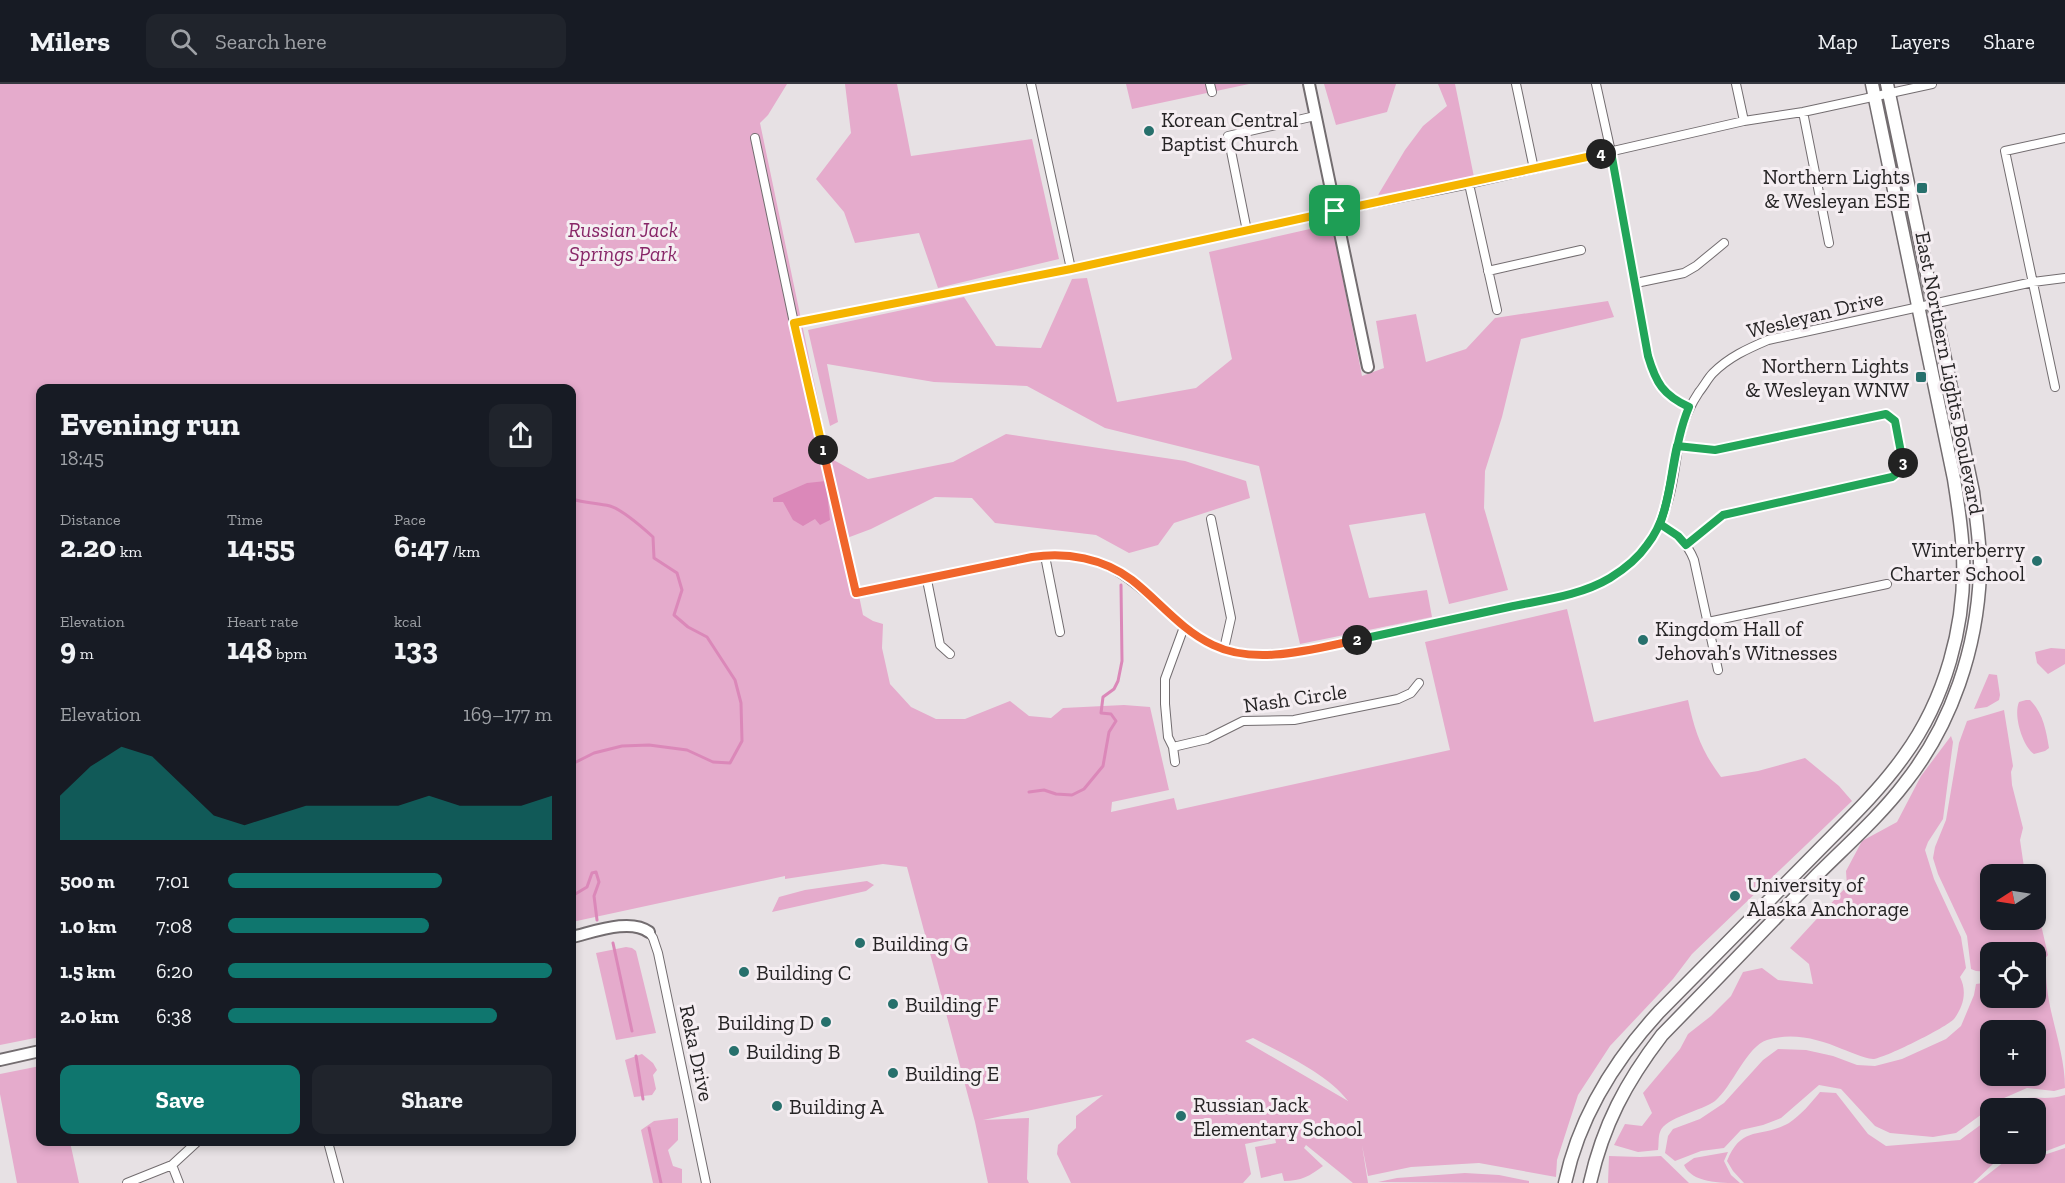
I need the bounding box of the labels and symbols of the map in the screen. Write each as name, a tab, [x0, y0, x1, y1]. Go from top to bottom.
place label: Korean Central Baptist Church	[1161, 107, 1299, 156]
marker: Korean Central Baptist Church	[1142, 124, 1156, 138]
pin: 4	[1586, 139, 1616, 169]
place label: Northern Lights & Wesleyan ESE	[1763, 164, 1910, 213]
marker: Northern Lights & Wesleyan ESE	[1915, 181, 1929, 195]
pin	[1309, 185, 1360, 236]
park label: Russian Jack Springs Park	[568, 217, 678, 266]
street label: East Northern Lights Boulevard	[1910, 229, 1990, 517]
street label: Wesleyan Drive	[1744, 285, 1886, 343]
place label: Northern Lights & Wesleyan WNW	[1745, 353, 1909, 402]
marker: Northern Lights & Wesleyan WNW	[1914, 370, 1928, 384]
pin: 1	[808, 435, 838, 465]
pin: 3	[1888, 448, 1918, 478]
place label: Winterberry Charter School	[1890, 537, 2025, 586]
marker: Winterberry Charter School	[2030, 554, 2044, 568]
place label: Kingdom Hall of Jehovah’s Witnesses	[1655, 616, 1837, 665]
pin: 2	[1342, 625, 1372, 655]
marker: Kingdom Hall of Jehovah’s Witnesses	[1636, 633, 1650, 647]
street label: Nash Circle	[1242, 678, 1348, 718]
north arrow	[1980, 864, 2046, 930]
place label: University of Alaska Anchorage	[1747, 872, 1909, 921]
marker: University of Alaska Anchorage	[1728, 889, 1742, 903]
place label: Building G	[872, 931, 968, 956]
marker: Building G	[853, 936, 867, 950]
place label: Building C	[756, 960, 851, 985]
marker: Building C	[737, 965, 751, 979]
place label: Building F	[905, 992, 999, 1017]
marker: Building F	[886, 997, 900, 1011]
street label: Reka Drive	[675, 1003, 719, 1104]
place label: Building D	[718, 1010, 814, 1035]
marker: Building D	[819, 1015, 833, 1029]
place label: Building B	[746, 1039, 840, 1064]
marker: Building B	[727, 1044, 741, 1058]
place label: Building E	[905, 1061, 999, 1086]
marker: Building E	[886, 1066, 900, 1080]
place label: Russian Jack Elementary School	[1193, 1092, 1363, 1141]
place label: Building A	[789, 1094, 884, 1119]
marker: Building A	[770, 1099, 784, 1113]
marker: Russian Jack Elementary School	[1174, 1109, 1188, 1123]

